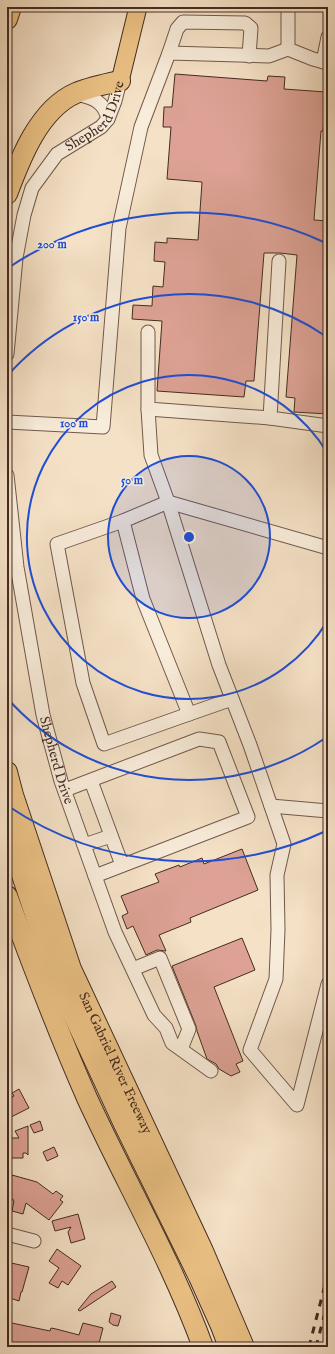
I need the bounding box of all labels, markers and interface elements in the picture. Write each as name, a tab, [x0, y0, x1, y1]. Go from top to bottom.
street label: Shepherd Drive	[62, 79, 129, 156]
text: 200 m	[37, 237, 67, 252]
text: 150 m	[73, 310, 100, 325]
text: 100 m	[60, 416, 89, 431]
text: 50 m	[121, 473, 144, 488]
centre of rings	[182, 530, 196, 544]
street label: Shepherd Drive	[35, 714, 78, 807]
street label: San Gabriel River Freeway	[74, 989, 156, 1137]

